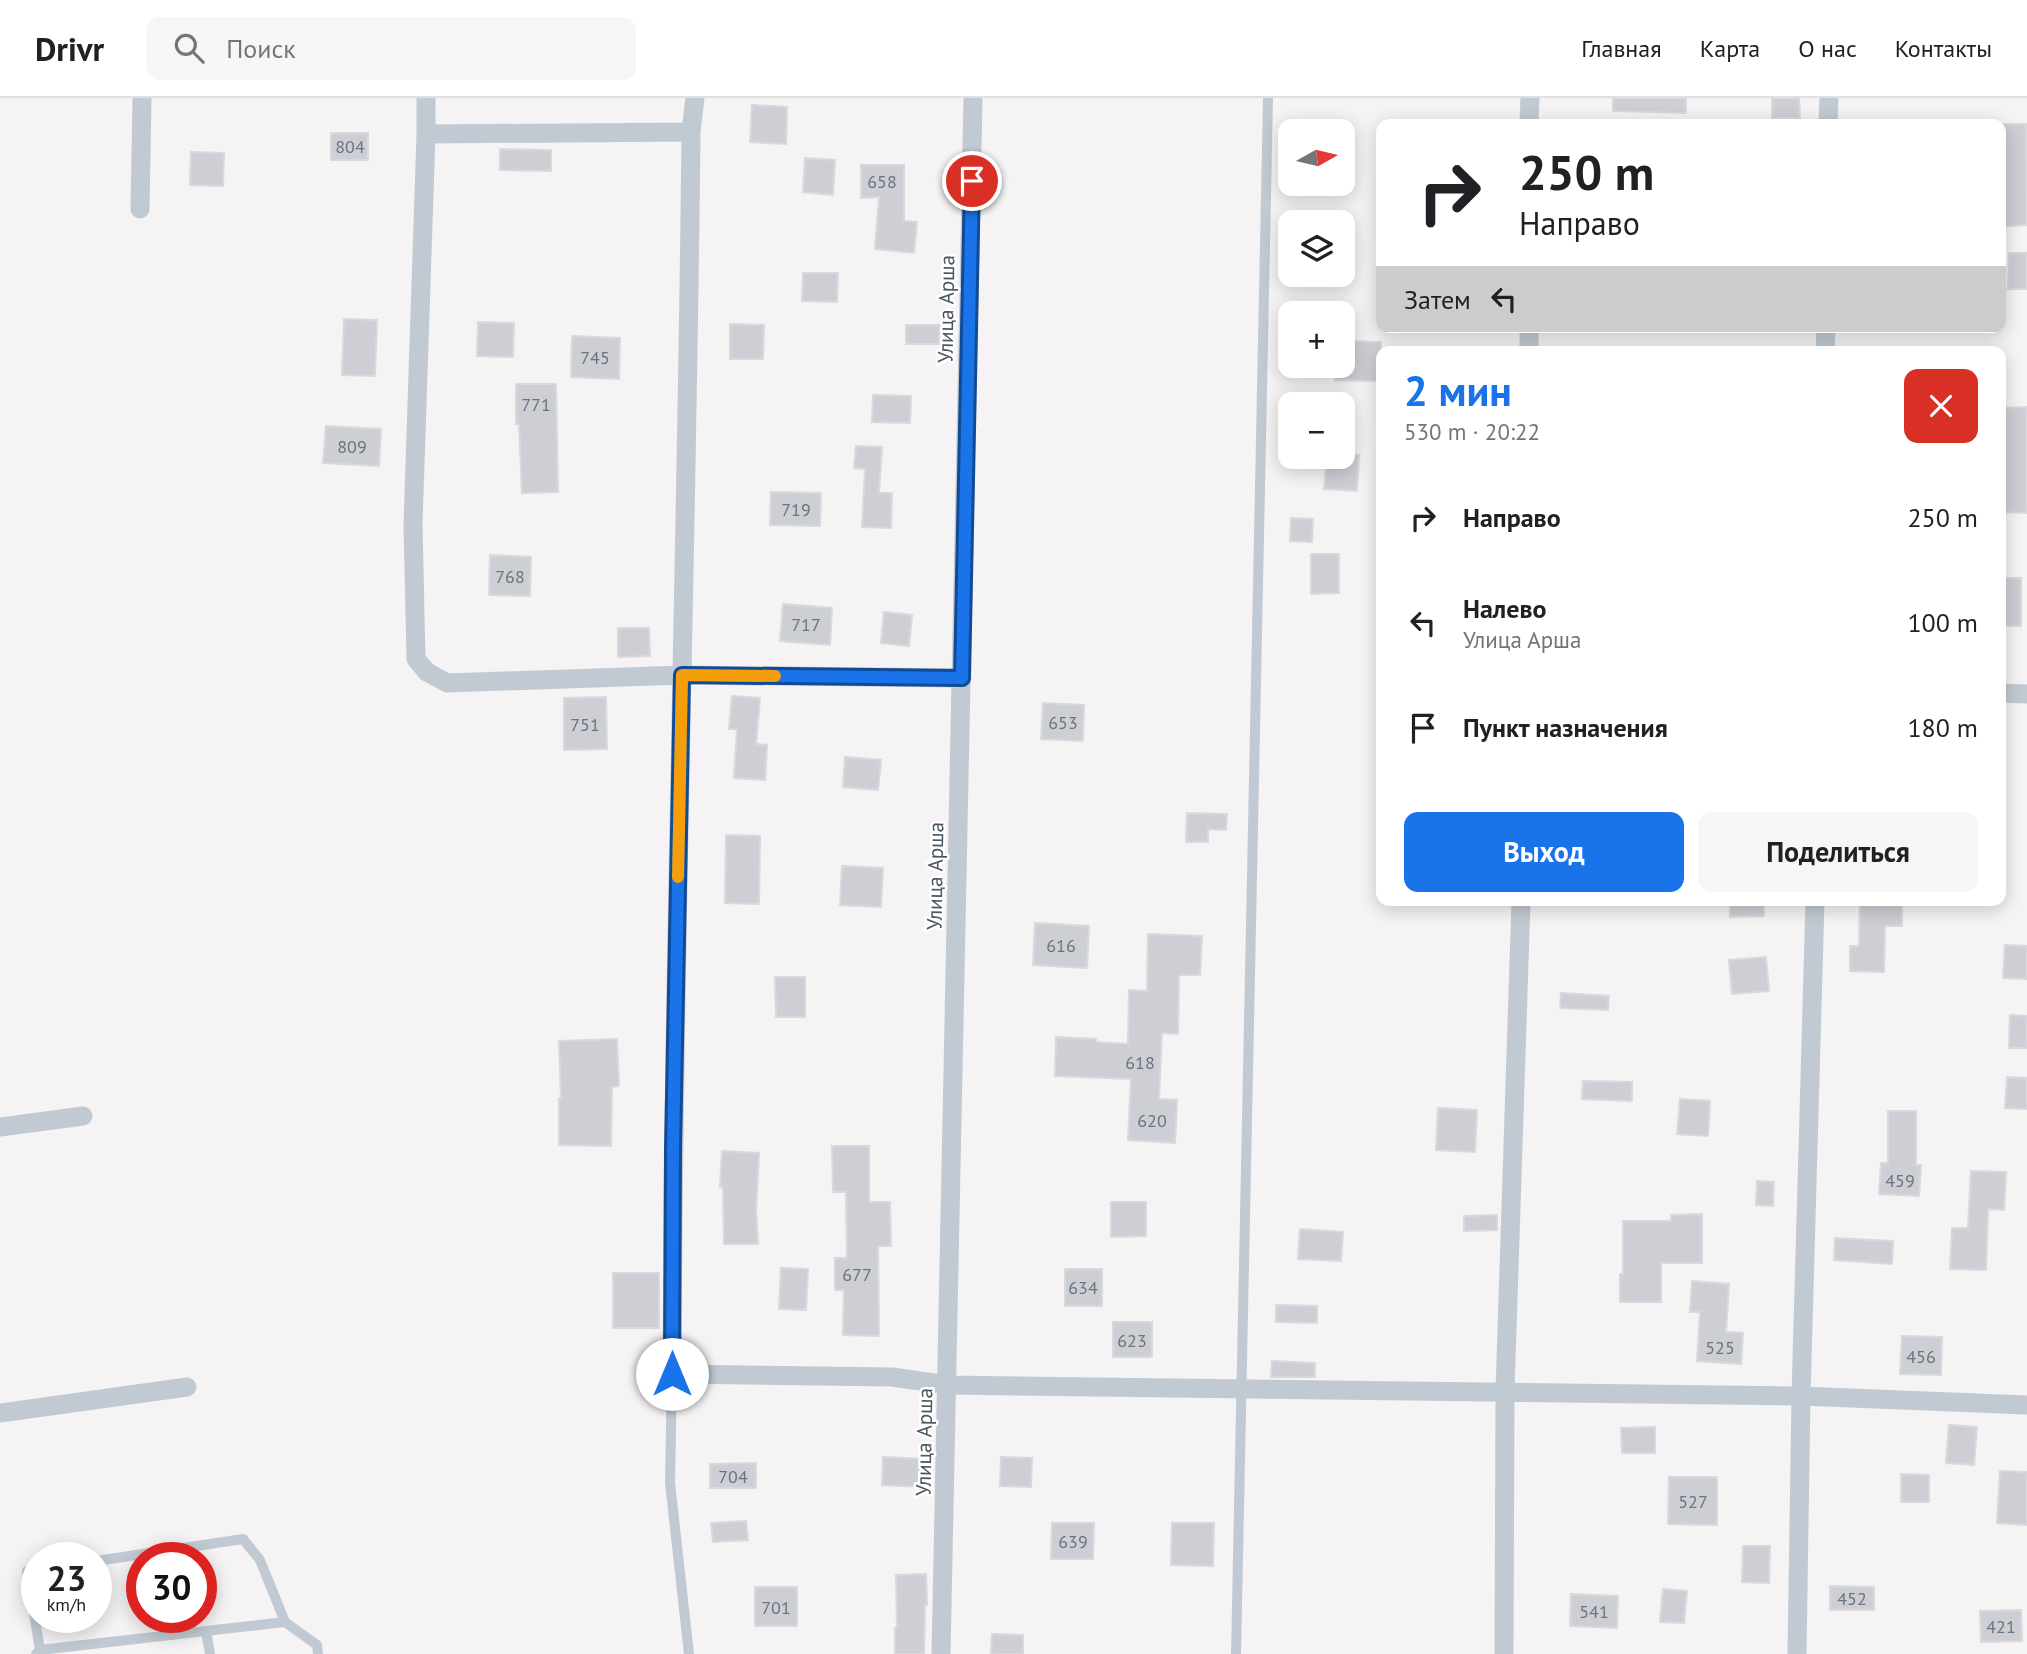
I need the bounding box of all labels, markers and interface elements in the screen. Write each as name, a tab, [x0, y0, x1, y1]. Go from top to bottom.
search box	[146, 17, 636, 80]
text: Drivr	[35, 27, 104, 70]
icon: search	[170, 29, 208, 67]
text: Поиск	[226, 32, 296, 65]
text: Главная	[1581, 33, 1662, 64]
text: Карта	[1700, 33, 1760, 64]
text: О нас	[1798, 33, 1857, 64]
text: Контакты	[1895, 33, 1992, 64]
north arrow	[1278, 119, 1354, 196]
map controls	[1278, 119, 1355, 469]
house number: 804	[335, 135, 365, 158]
text: 250 m	[1519, 140, 1654, 204]
icon: right	[1404, 147, 1495, 238]
pin	[942, 151, 1002, 211]
icon: arrive	[953, 162, 991, 200]
house number: 658	[867, 170, 897, 193]
text: Направо	[1519, 202, 1640, 244]
button: layers	[1278, 210, 1355, 287]
street label: Улица Арша	[932, 255, 960, 363]
icon: left	[1485, 280, 1523, 318]
text: Затем	[1404, 283, 1471, 316]
button: +	[1278, 301, 1355, 378]
house number: 745	[580, 346, 610, 369]
text: 2 мин	[1404, 363, 1512, 418]
button: close	[1904, 369, 1978, 443]
button: −	[1278, 392, 1355, 469]
house number: 771	[521, 393, 551, 416]
text: 530 m · 20:22	[1404, 417, 1540, 446]
house number: 809	[337, 435, 367, 458]
house number: 719	[781, 498, 811, 521]
icon: right	[1404, 499, 1442, 537]
text: Направо	[1463, 501, 1561, 534]
text: 250 m	[1907, 501, 1978, 534]
house number: 768	[495, 565, 525, 588]
text: Налево	[1463, 592, 1547, 625]
icon: left	[1404, 604, 1442, 642]
text: 100 m	[1907, 606, 1978, 639]
house number: 717	[791, 613, 821, 636]
text: Улица Арша	[1463, 625, 1581, 654]
icon: arrive	[1404, 709, 1442, 747]
house number: 653	[1048, 711, 1078, 734]
text: Пункт назначения	[1463, 711, 1668, 744]
text: 180 m	[1907, 711, 1978, 744]
house number: 751	[570, 713, 600, 736]
button: Выход	[1404, 812, 1684, 892]
button: Поделиться	[1698, 812, 1978, 892]
street label: Улица Арша	[921, 822, 949, 930]
house number: 616	[1046, 934, 1076, 957]
house number: 618	[1125, 1051, 1155, 1074]
house number: 620	[1137, 1109, 1167, 1132]
house number: 459	[1885, 1169, 1915, 1192]
house number: 677	[842, 1263, 872, 1286]
house number: 634	[1068, 1276, 1098, 1299]
house number: 623	[1117, 1329, 1147, 1352]
house number: 525	[1705, 1336, 1735, 1359]
position arrow	[635, 1337, 709, 1411]
house number: 456	[1906, 1345, 1936, 1368]
street label: Улица Арша	[910, 1388, 938, 1496]
house number: 704	[718, 1465, 748, 1488]
house number: 527	[1678, 1490, 1708, 1513]
house number: 639	[1058, 1530, 1088, 1553]
speed limit sign: 30	[126, 1542, 217, 1633]
text: 23	[47, 1555, 86, 1601]
house number: 452	[1837, 1587, 1867, 1610]
text: km/h	[47, 1593, 86, 1616]
house number: 701	[761, 1596, 791, 1619]
house number: 541	[1579, 1600, 1609, 1623]
house number: 421	[1986, 1615, 2016, 1638]

